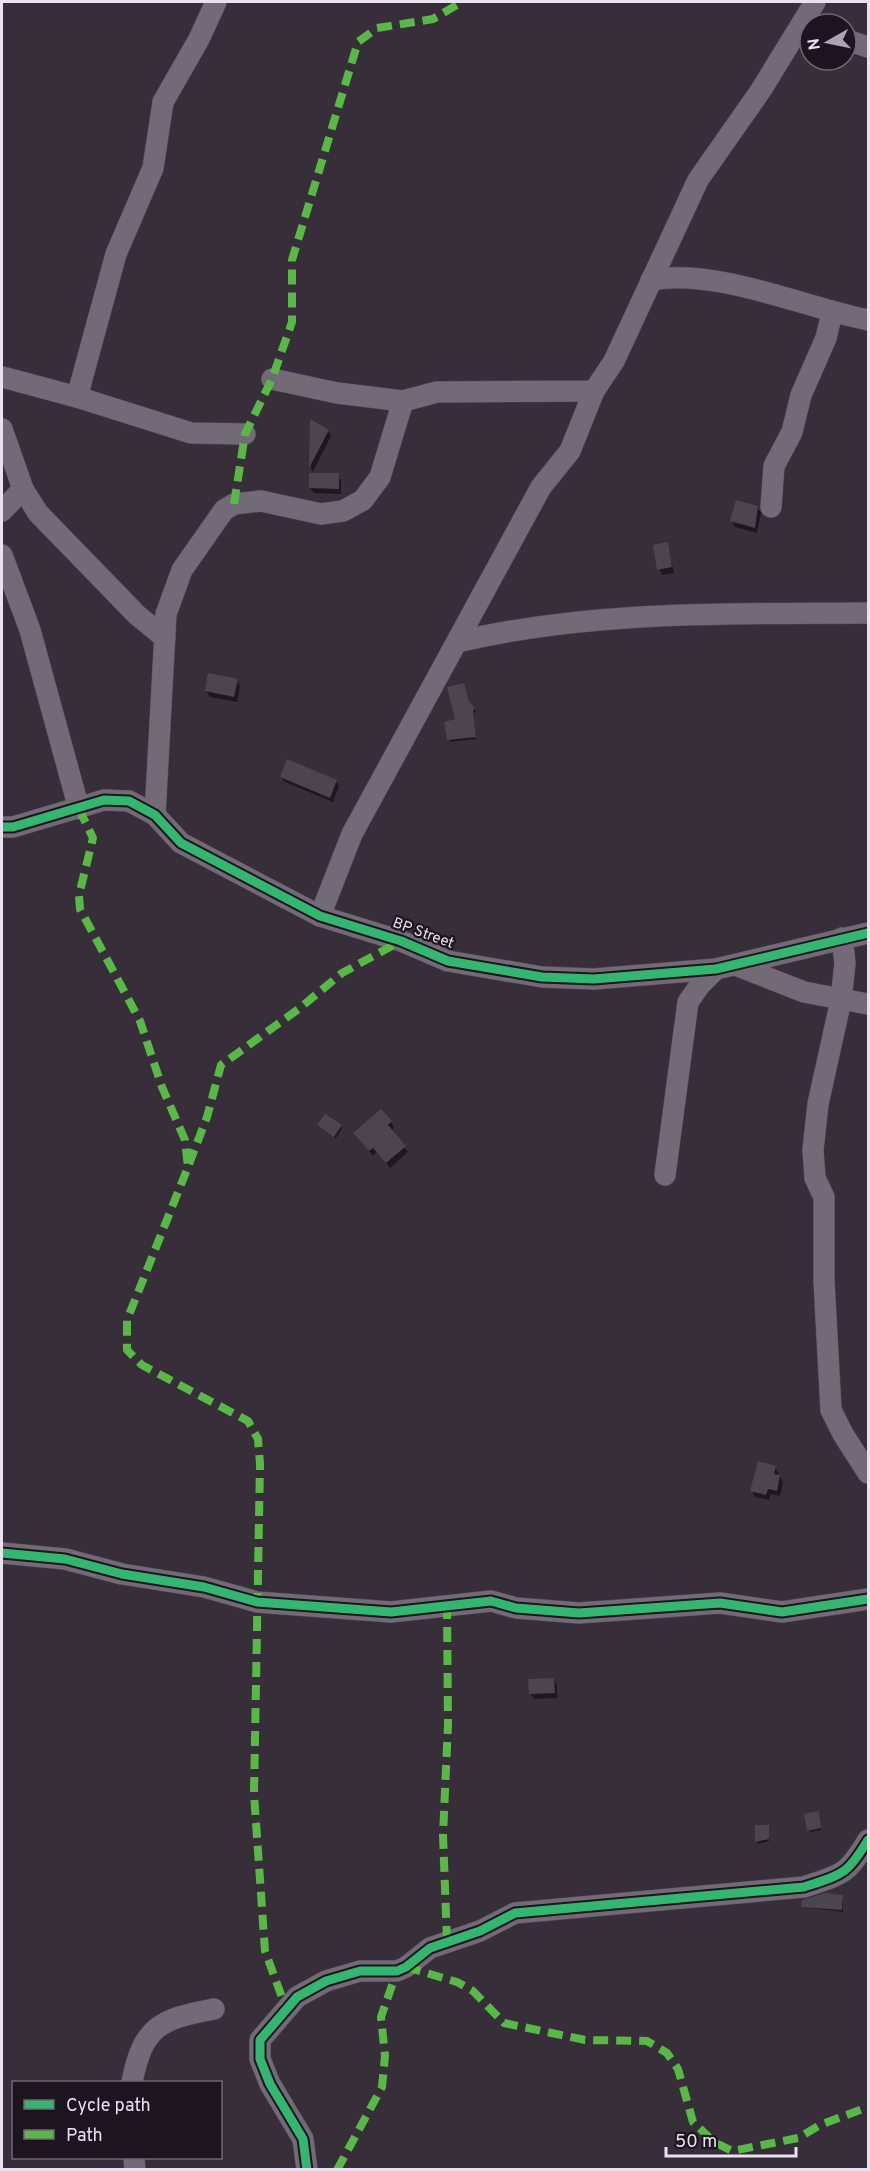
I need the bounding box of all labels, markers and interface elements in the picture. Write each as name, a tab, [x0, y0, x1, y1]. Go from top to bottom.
north arrow	[798, 12, 858, 72]
text: N	[804, 37, 826, 51]
street label: BP Street	[390, 914, 456, 954]
legend	[12, 2081, 222, 2159]
text: Cycle path	[66, 2095, 151, 2118]
scale bar	[666, 2120, 796, 2158]
text: Path	[66, 2125, 103, 2148]
text: 50 m	[675, 2131, 717, 2154]

